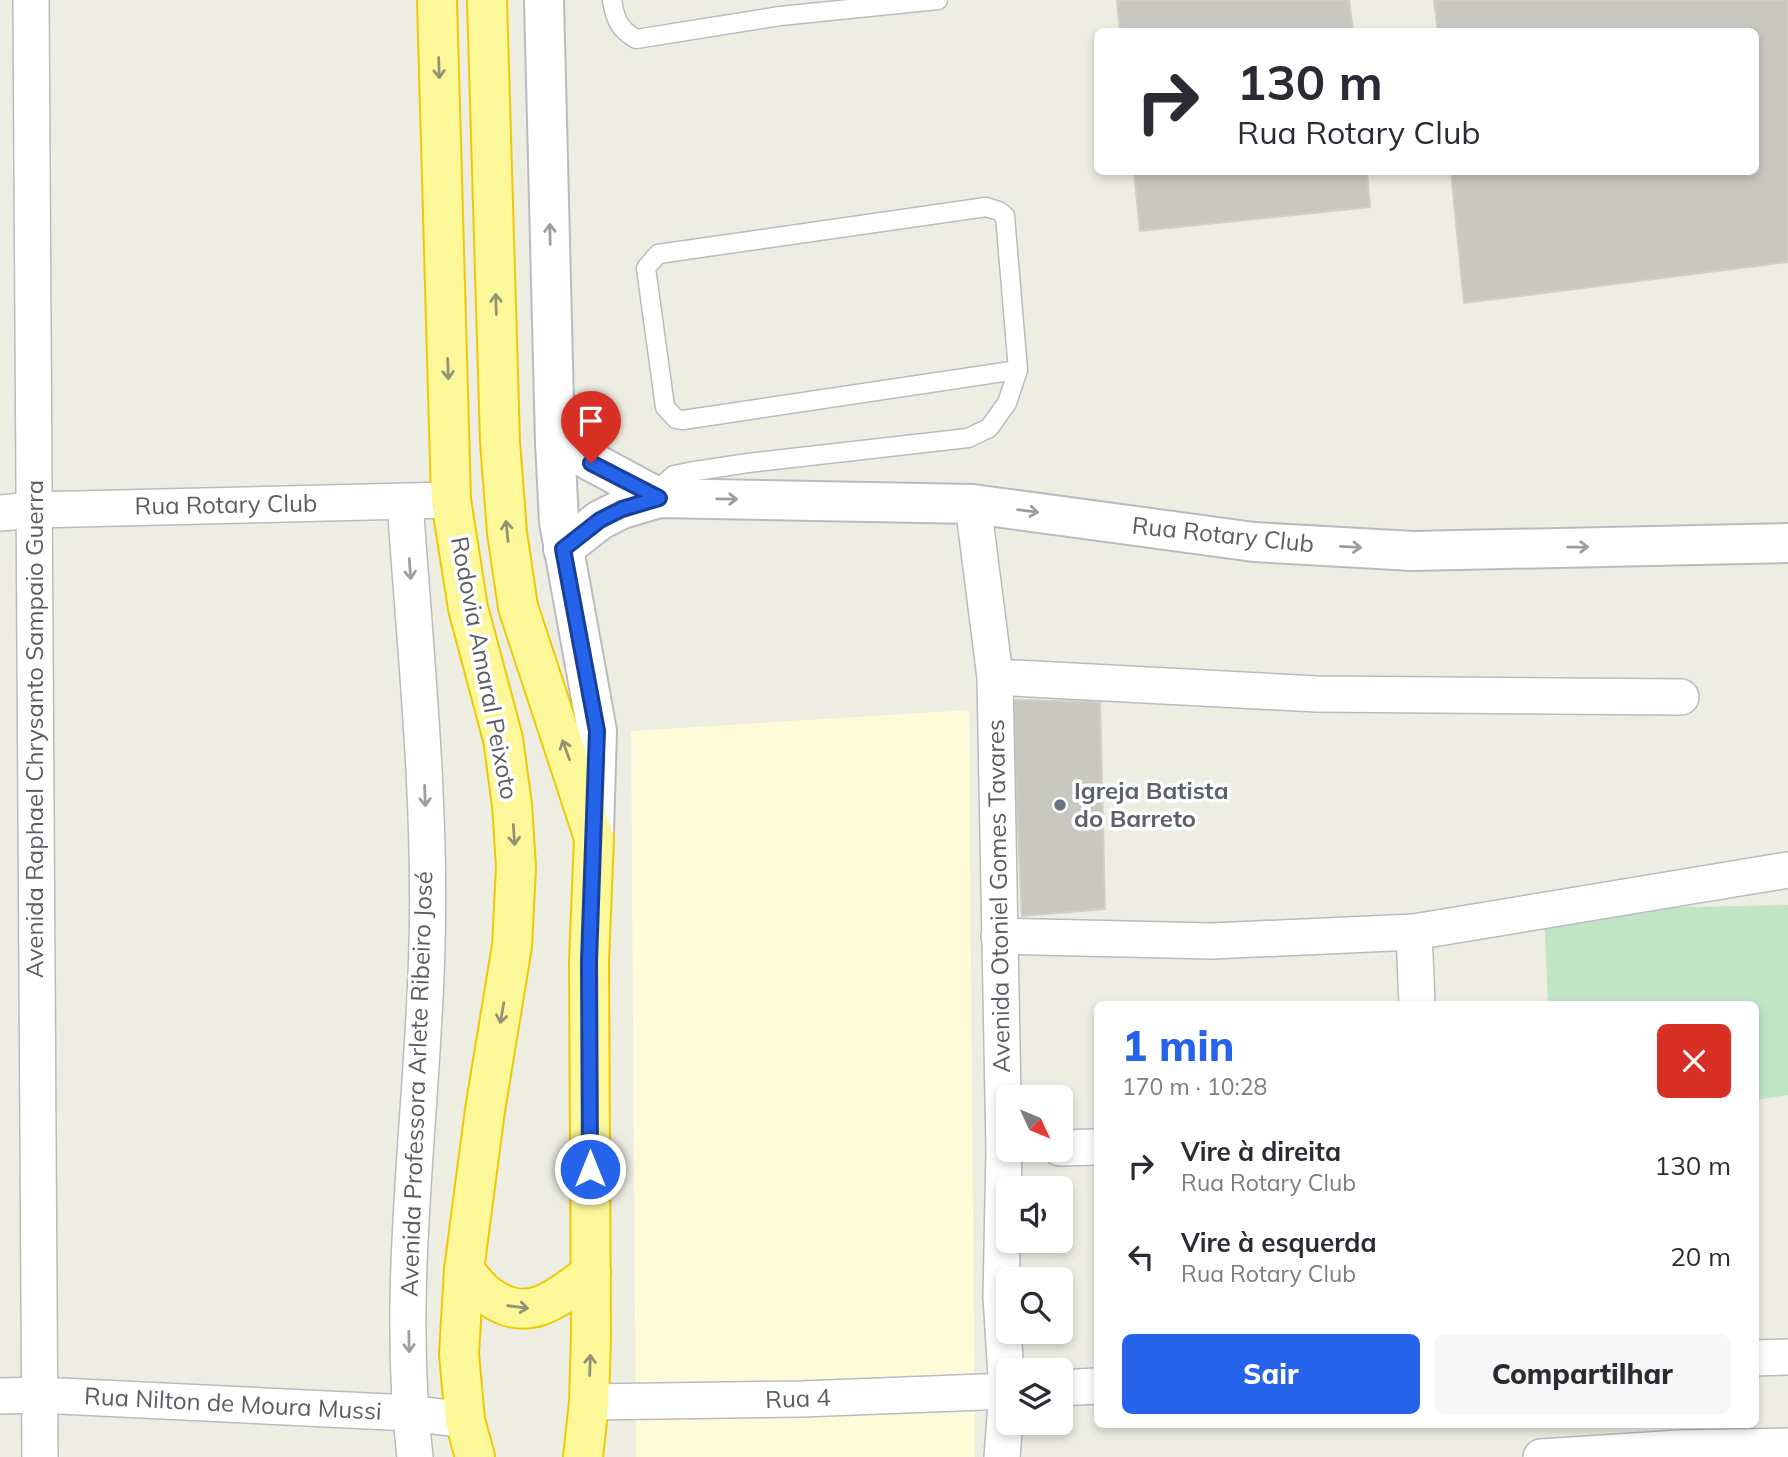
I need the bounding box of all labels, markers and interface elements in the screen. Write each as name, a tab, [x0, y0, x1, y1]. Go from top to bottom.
text: 130 m	[1237, 51, 1383, 112]
one-way arrow	[432, 56, 446, 79]
icon: right	[1122, 56, 1213, 147]
text: Rua Rotary Club	[1237, 112, 1481, 152]
one-way arrow	[543, 223, 556, 246]
one-way arrow	[489, 292, 503, 315]
one-way arrow	[441, 357, 454, 380]
pin	[561, 391, 621, 463]
icon: arrive	[572, 402, 610, 440]
street label: Avenida Raphael Chrysanto Sampaio Guerra	[19, 480, 49, 978]
street label: Rua Rotary Club	[134, 487, 318, 521]
one-way arrow	[716, 493, 739, 506]
one-way arrow	[1016, 505, 1039, 518]
street label: Rua Rotary Club	[1131, 510, 1316, 558]
one-way arrow	[500, 520, 513, 543]
street label: Rodovia Amaral Peixoto	[445, 534, 525, 802]
one-way arrow	[1567, 540, 1590, 554]
one-way arrow	[1339, 541, 1362, 554]
one-way arrow	[404, 558, 417, 580]
street label: Avenida Otoniel Gomes Tavares	[980, 719, 1016, 1073]
one-way arrow	[559, 739, 571, 761]
place label: Igreja Batista do Barreto	[1074, 775, 1229, 833]
one-way arrow	[418, 785, 432, 808]
marker: Igreja Batista do Barreto	[1052, 797, 1068, 813]
one-way arrow	[508, 823, 521, 846]
street label: Avenida Professora Arlete Ribeiro José	[394, 871, 438, 1297]
one-way arrow	[495, 1001, 509, 1024]
text: 1 min	[1122, 1019, 1235, 1072]
button: close	[1657, 1024, 1731, 1098]
text: 170 m · 10:28	[1122, 1072, 1267, 1101]
north arrow	[996, 1085, 1073, 1162]
map controls	[996, 1085, 1073, 1435]
position arrow	[553, 1132, 627, 1206]
text: Vire à direita	[1181, 1135, 1341, 1168]
icon: right	[1122, 1147, 1160, 1185]
text: 130 m	[1655, 1149, 1731, 1182]
text: Rua Rotary Club	[1181, 1168, 1356, 1197]
button: sound	[996, 1176, 1073, 1253]
text: Vire à esquerda	[1181, 1226, 1377, 1259]
icon: left	[1122, 1238, 1160, 1276]
text: 20 m	[1670, 1240, 1731, 1273]
text: Rua Rotary Club	[1181, 1259, 1356, 1288]
button: search	[996, 1267, 1073, 1344]
one-way arrow	[506, 1301, 529, 1314]
one-way arrow	[402, 1330, 416, 1353]
button: Sair	[1122, 1334, 1420, 1414]
button: Compartilhar	[1434, 1334, 1731, 1414]
one-way arrow	[583, 1353, 597, 1376]
button: layers	[996, 1358, 1073, 1435]
street label: Rua Nilton de Moura Mussi	[84, 1380, 383, 1426]
street label: Rua 4	[765, 1382, 831, 1414]

